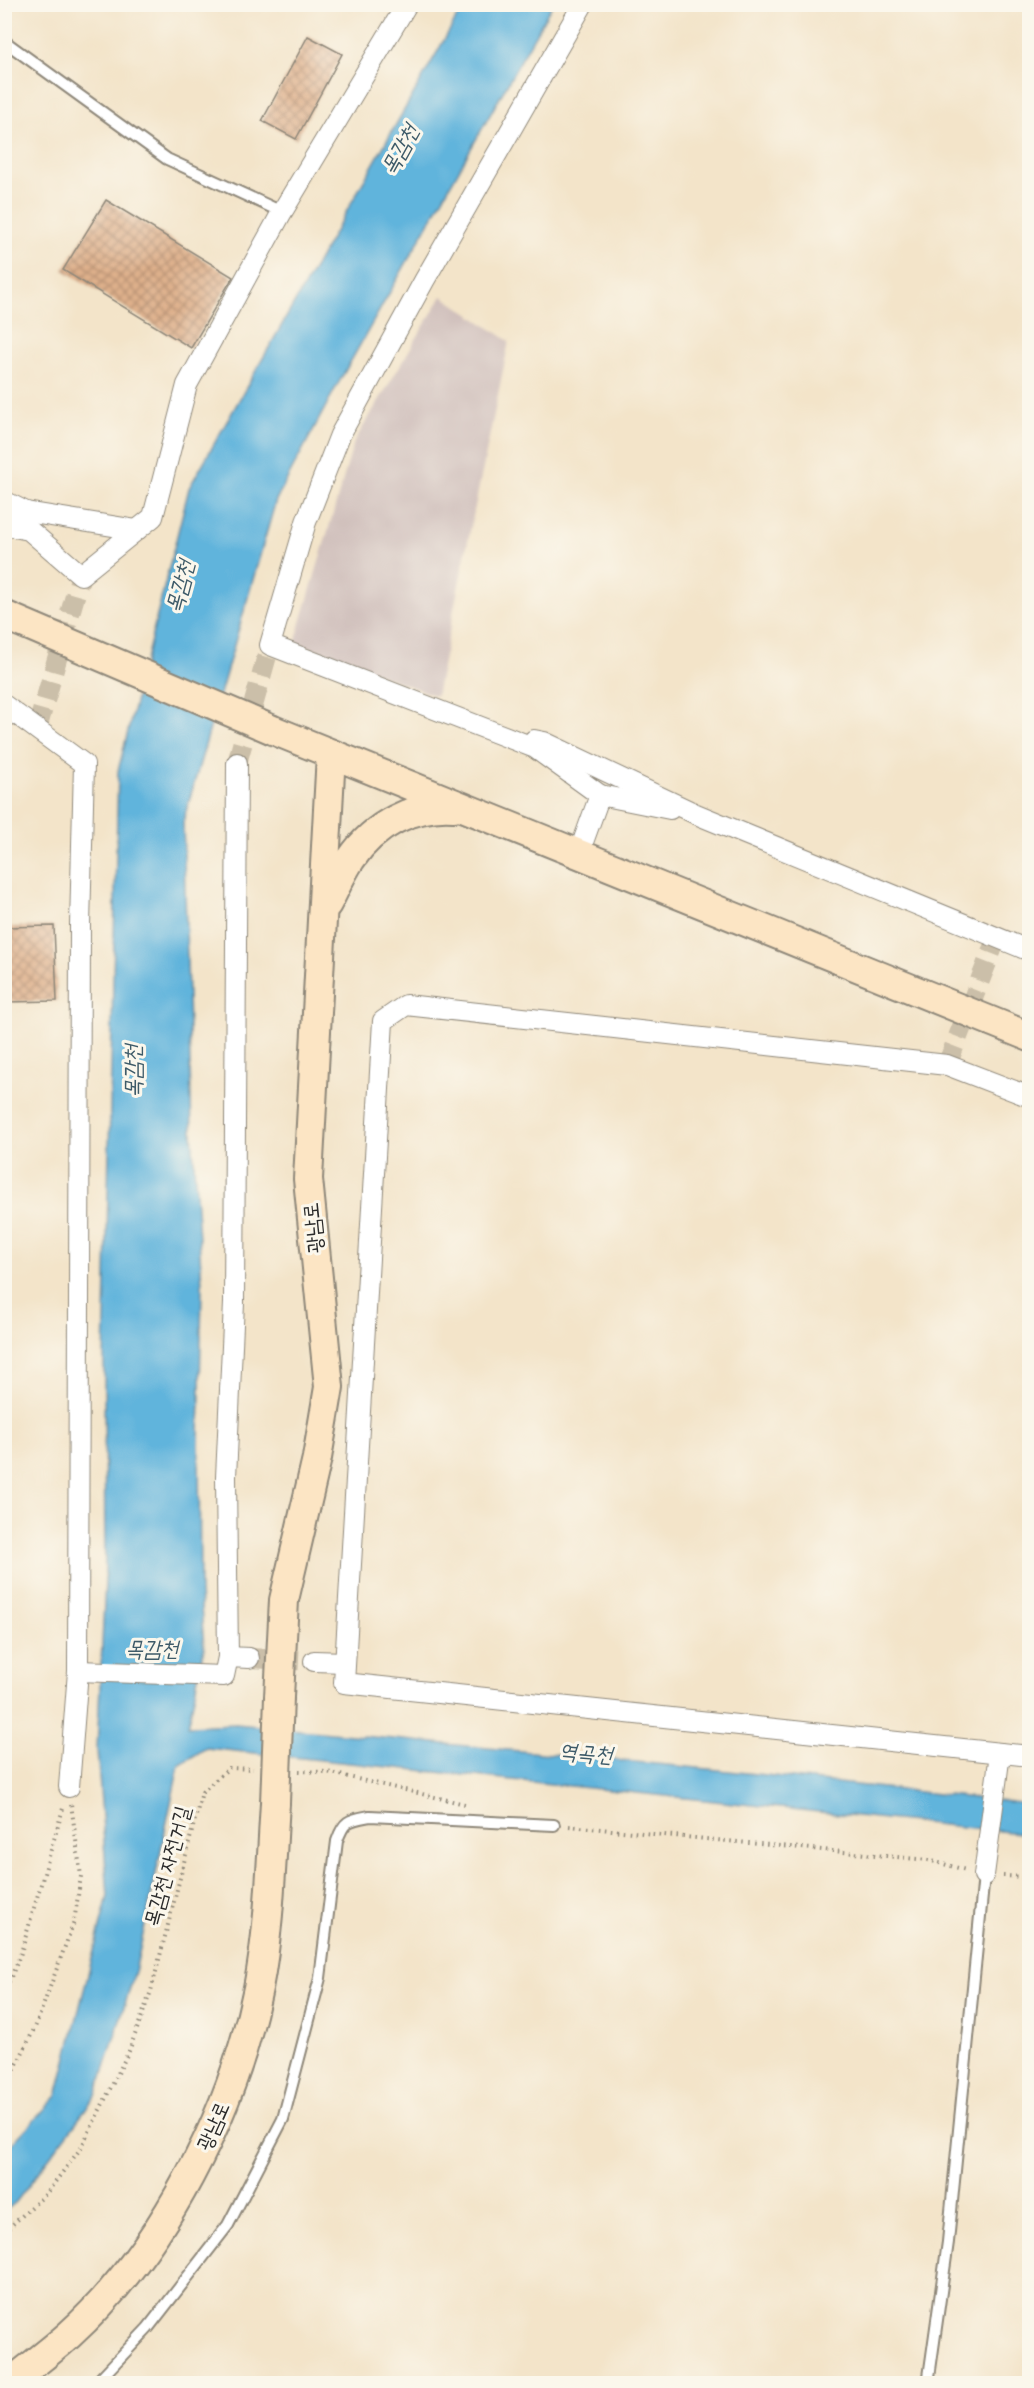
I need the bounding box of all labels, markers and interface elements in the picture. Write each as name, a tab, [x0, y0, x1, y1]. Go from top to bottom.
water label: 목감천	[375, 117, 430, 181]
water label: 목감천	[160, 555, 205, 617]
water label: 목감천	[119, 1042, 151, 1098]
street label: 광남로	[297, 1201, 333, 1255]
water label: 목감천	[125, 1635, 181, 1667]
water label: 역곡천	[558, 1737, 616, 1773]
street label: 목감천 자전거길	[138, 1803, 199, 1930]
street label: 광남로	[191, 2098, 239, 2156]

